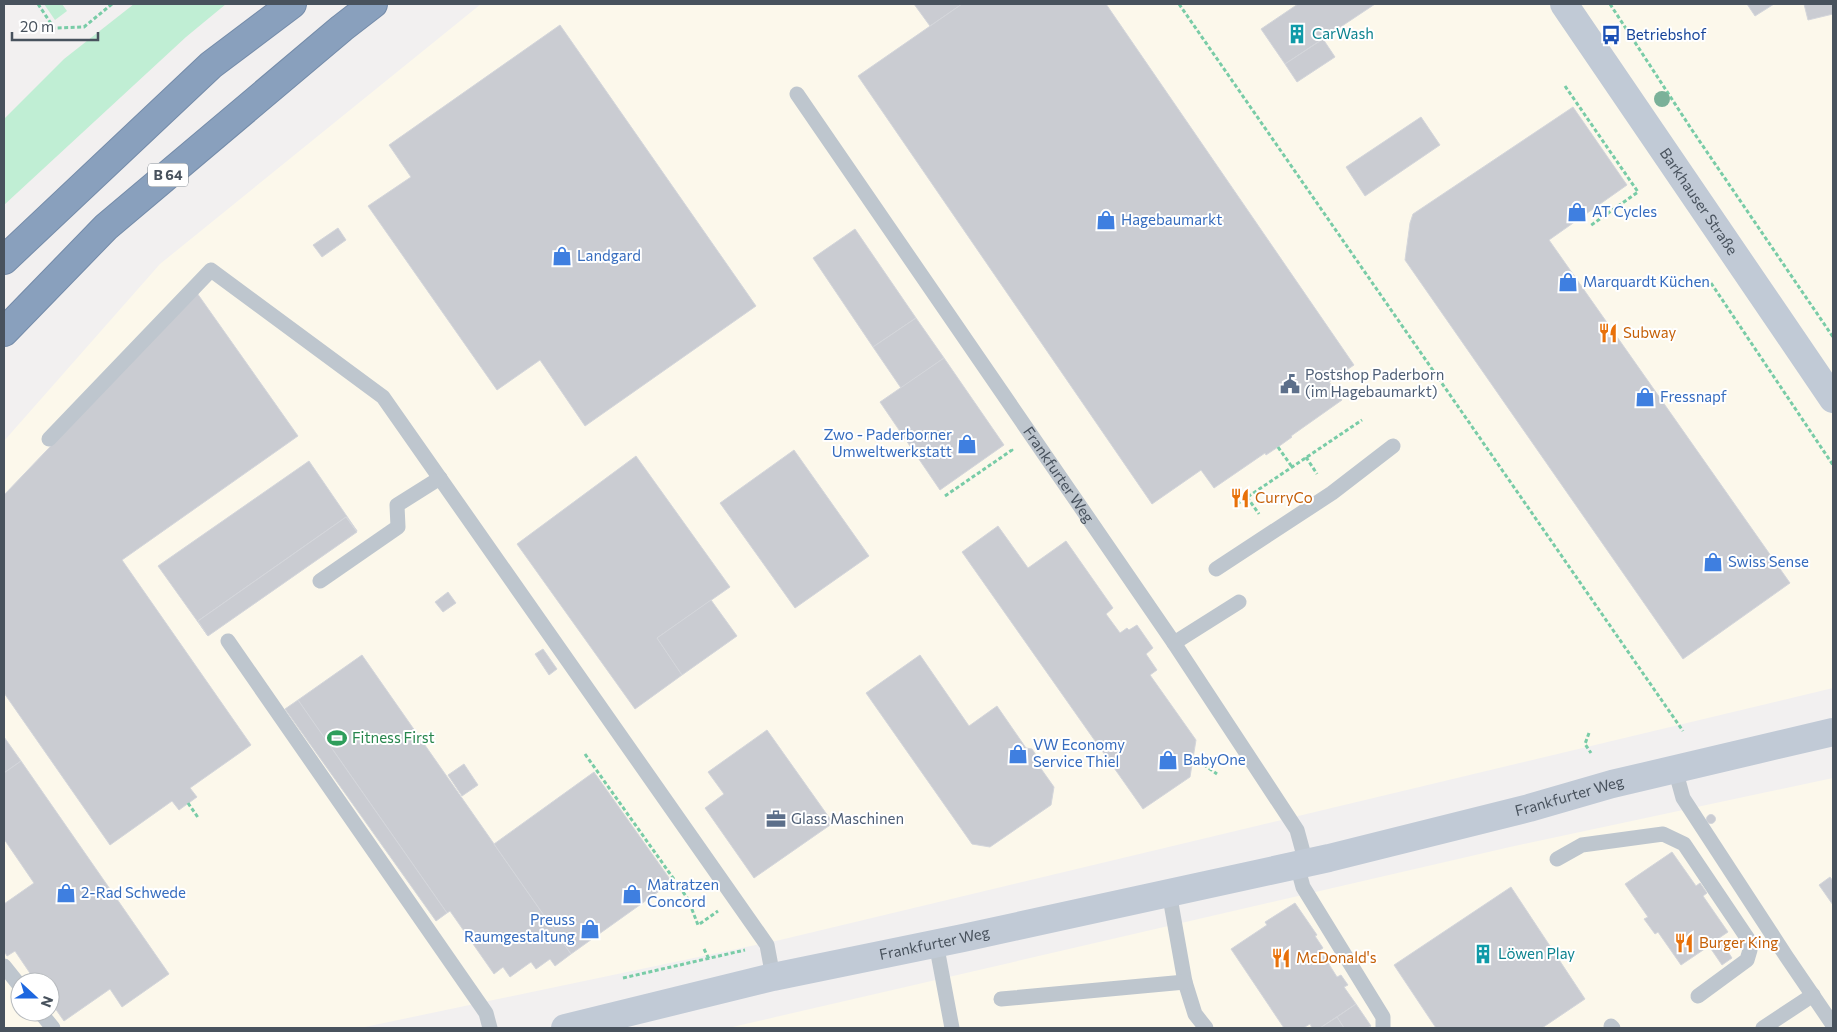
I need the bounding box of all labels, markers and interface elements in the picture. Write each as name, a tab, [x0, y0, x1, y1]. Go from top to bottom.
scale bar	[12, 10, 99, 42]
text: 20 m	[20, 17, 54, 35]
building icon: CarWash	[1286, 23, 1308, 45]
place label: CarWash	[1312, 24, 1374, 42]
bus stop icon: Betriebshof	[1600, 24, 1622, 46]
place label: Betriebshof	[1626, 25, 1706, 43]
street label: Barkhauser Straße	[1657, 144, 1742, 258]
road number: B 64	[148, 164, 188, 186]
shop icon: AT Cycles	[1566, 201, 1588, 223]
place label: AT Cycles	[1592, 202, 1657, 220]
shop icon: Hagebaumarkt	[1095, 209, 1117, 231]
place label: Hagebaumarkt	[1121, 210, 1222, 228]
shop icon: Landgard	[551, 245, 573, 267]
place label: Landgard	[577, 246, 641, 264]
shop icon: Marquardt Küchen	[1557, 271, 1579, 293]
place label: Marquardt Küchen	[1583, 272, 1710, 290]
restaurant icon: Subway	[1597, 322, 1619, 344]
place label: Subway	[1623, 323, 1676, 341]
place label: Postshop Paderborn (im Hagebaumarkt)	[1305, 365, 1444, 400]
public building icon: Postshop Paderborn (im Hagebaumarkt)	[1279, 373, 1301, 395]
shop icon: Fressnapf	[1634, 386, 1656, 408]
place label: Fressnapf	[1660, 387, 1727, 405]
street label: Frankfurter Weg	[1020, 423, 1099, 526]
place label: Zwo - Paderborner Umweltwerkstatt	[824, 425, 952, 460]
shop icon: Zwo - Paderborner Umweltwerkstatt	[956, 433, 978, 455]
restaurant icon: CurryCo	[1229, 487, 1251, 509]
place label: CurryCo	[1255, 488, 1313, 506]
shop icon: Swiss Sense	[1702, 551, 1724, 573]
place label: Swiss Sense	[1728, 552, 1809, 570]
sports icon: Fitness First	[326, 727, 348, 749]
place label: Fitness First	[352, 728, 435, 746]
place label: VW Economy Service Thiel	[1033, 735, 1125, 770]
shop icon: VW Economy Service Thiel	[1007, 743, 1029, 765]
shop icon: BabyOne	[1157, 749, 1179, 771]
place label: BabyOne	[1183, 750, 1246, 768]
street label: Frankfurter Weg	[1513, 772, 1625, 819]
office icon: Glass Maschinen	[765, 808, 787, 830]
place label: Glass Maschinen	[791, 809, 904, 827]
place label: Matratzen Concord	[647, 875, 719, 910]
shop icon: 2-Rad Schwede	[55, 882, 77, 904]
place label: 2-Rad Schwede	[81, 883, 186, 901]
shop icon: Matratzen Concord	[621, 883, 643, 905]
place label: Preuss Raumgestaltung	[464, 910, 575, 945]
shop icon: Preuss Raumgestaltung	[579, 918, 601, 940]
street label: Frankfurter Weg	[877, 922, 991, 963]
restaurant icon: Burger King	[1673, 932, 1695, 954]
place label: Burger King	[1699, 933, 1778, 951]
building icon: Löwen Play	[1472, 943, 1494, 965]
place label: Löwen Play	[1498, 944, 1575, 962]
restaurant icon: McDonald's	[1270, 947, 1292, 969]
place label: McDonald's	[1296, 948, 1377, 966]
north arrow	[10, 972, 60, 1022]
text: N	[38, 994, 57, 1010]

